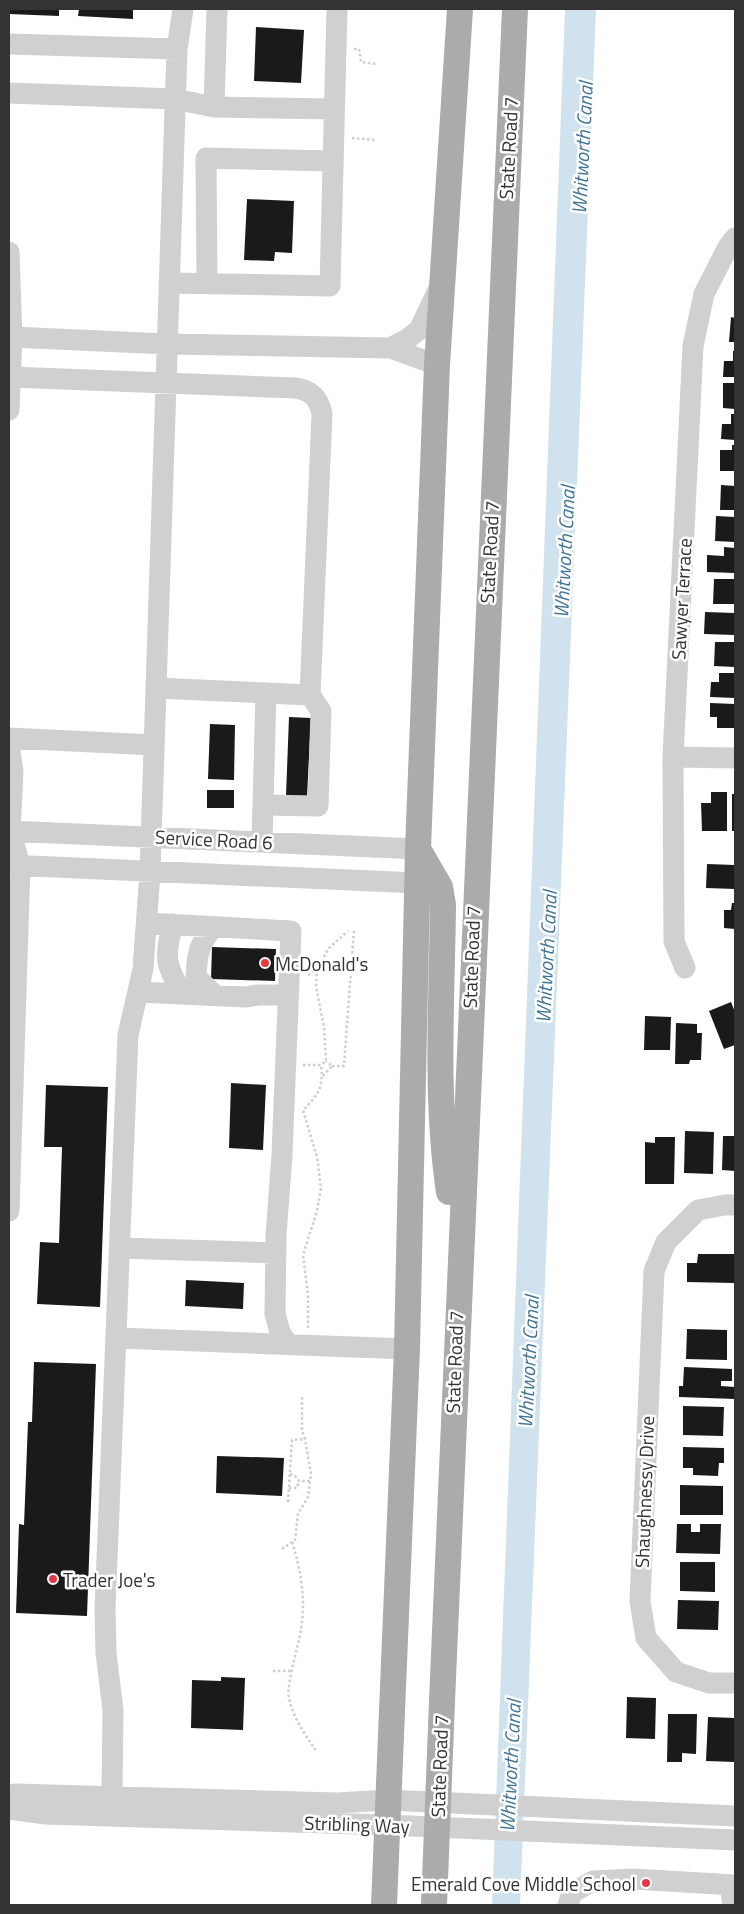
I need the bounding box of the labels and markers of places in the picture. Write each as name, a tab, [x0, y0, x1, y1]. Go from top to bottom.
place label: McDonald's	[275, 949, 368, 978]
marker: McDonald's	[259, 957, 271, 969]
place label: Trader Joe's	[63, 1565, 155, 1594]
marker: Trader Joe's	[47, 1573, 59, 1585]
place label: Emerald Cove Middle School	[411, 1869, 636, 1898]
marker: Emerald Cove Middle School	[640, 1877, 652, 1889]

